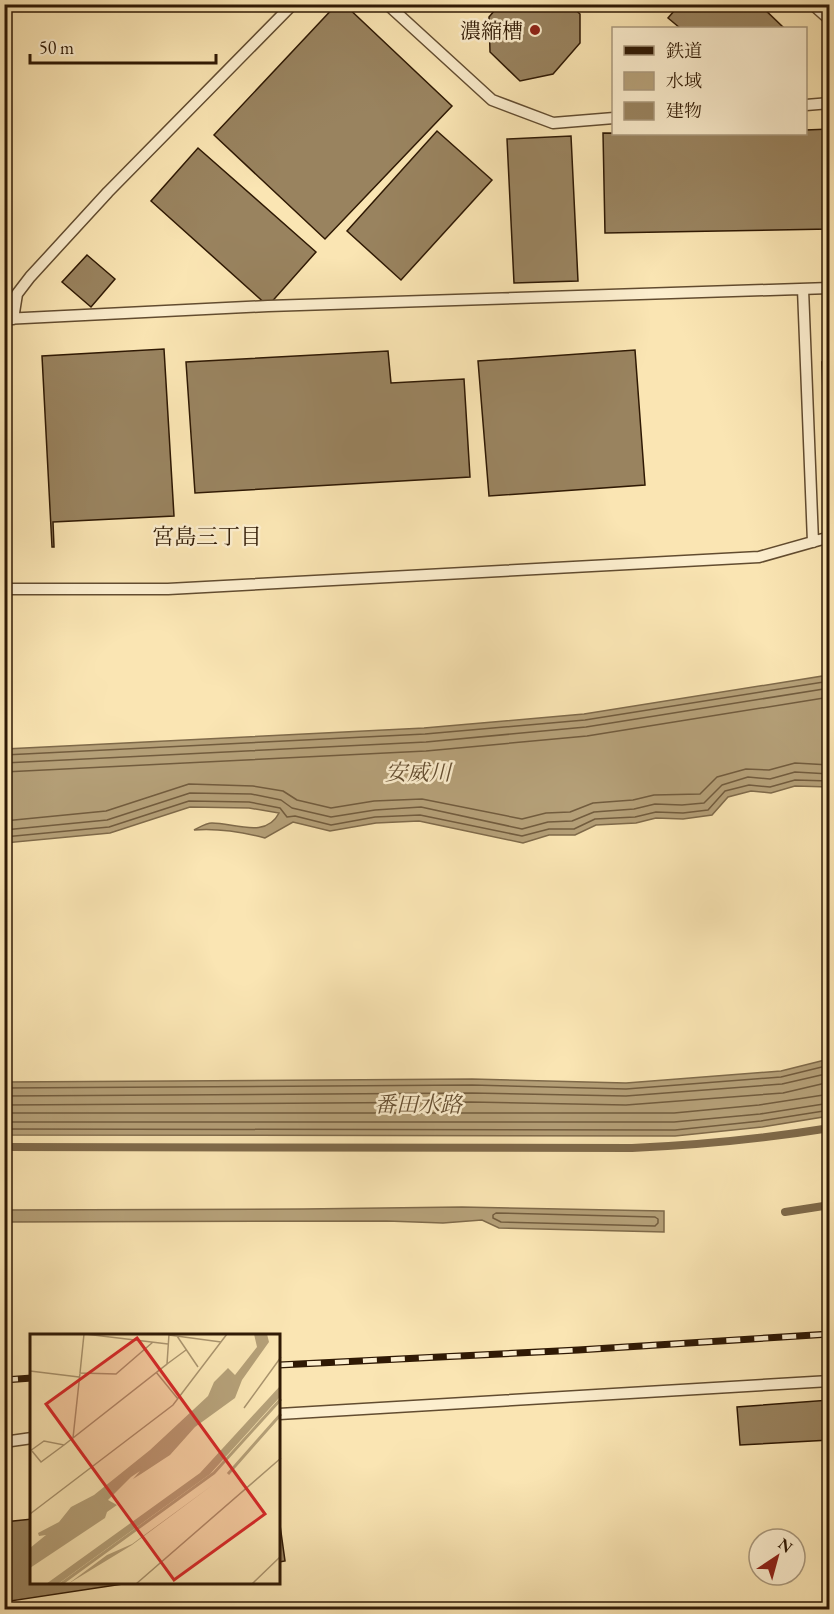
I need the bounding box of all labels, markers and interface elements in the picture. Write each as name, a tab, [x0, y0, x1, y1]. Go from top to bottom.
place label: 濃縮槽	[460, 17, 523, 44]
marker: 濃縮槽	[528, 23, 542, 37]
scale bar	[30, 27, 216, 65]
legend	[612, 27, 807, 135]
text: 50 m	[39, 36, 74, 59]
text: 鉄道	[666, 39, 702, 62]
text: 水域	[666, 69, 702, 92]
text: 建物	[666, 99, 702, 122]
district label: 宮島三丁目	[152, 522, 262, 551]
water label: 安威川	[385, 758, 453, 787]
water label: 番田水路	[374, 1090, 464, 1119]
inset map	[30, 1334, 280, 1584]
north arrow	[747, 1527, 807, 1587]
text: N	[774, 1533, 797, 1558]

